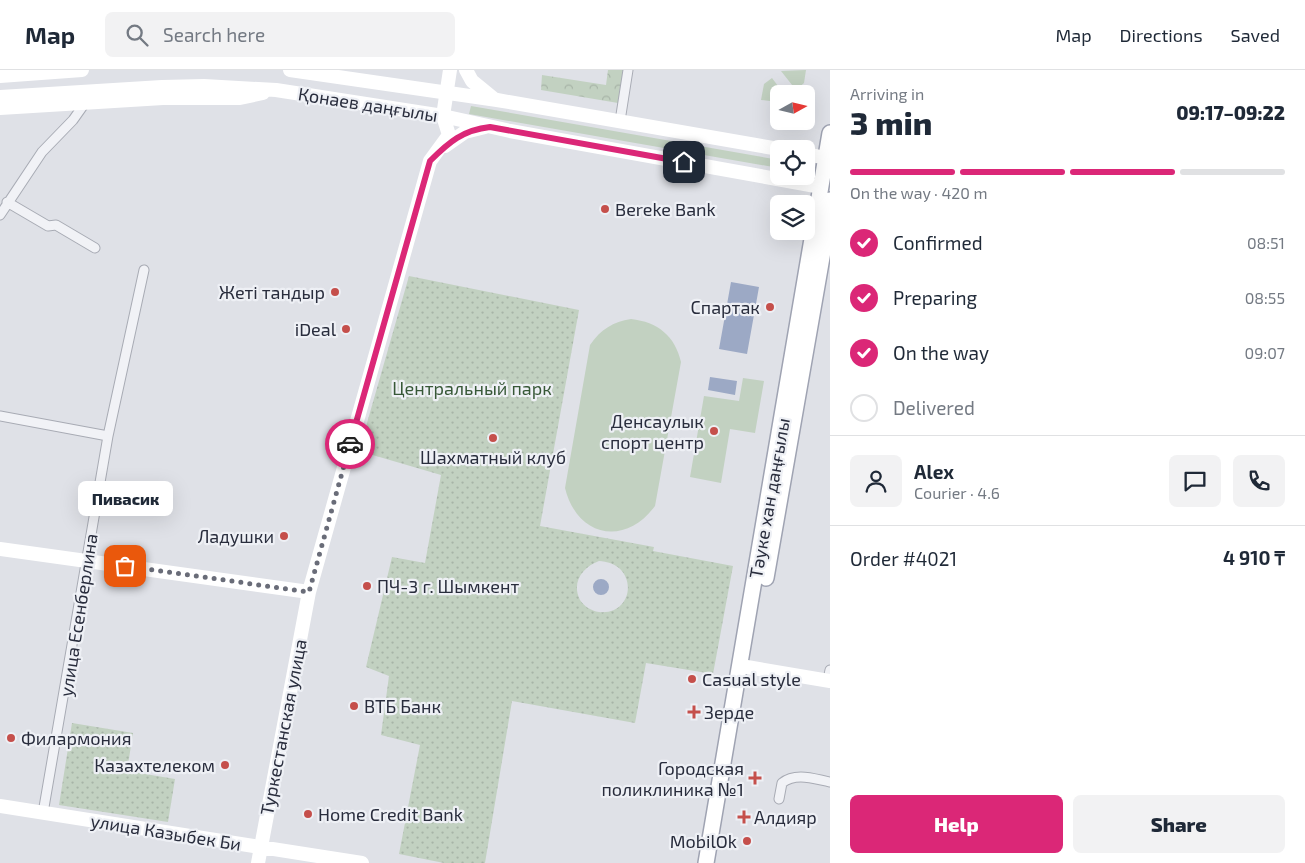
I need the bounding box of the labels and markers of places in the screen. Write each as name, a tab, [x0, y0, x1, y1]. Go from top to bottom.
pin	[663, 141, 705, 183]
place label: Bereke Bank	[615, 198, 716, 220]
marker: Bereke Bank	[599, 203, 611, 215]
place label: Жетi тандыр	[219, 281, 325, 303]
marker: Жетi тандыр	[329, 286, 341, 298]
place label: Спартак	[691, 296, 760, 318]
marker: Спартак	[764, 301, 776, 313]
place label: iDeal	[295, 318, 337, 340]
marker: iDeal	[340, 323, 352, 335]
place label: Денсаулык спорт центр	[601, 410, 704, 453]
marker: Денсаулык спорт центр	[708, 425, 720, 437]
marker: Шахматный клуб	[487, 432, 499, 444]
place label: Шахматный клуб	[420, 446, 566, 468]
callout: Пивасик	[78, 481, 172, 516]
place label: Ладушки	[198, 525, 274, 547]
marker: Ладушки	[278, 530, 290, 542]
pin	[104, 545, 146, 587]
place label: ПЧ-3 г. Шымкент	[377, 575, 520, 597]
marker: ПЧ-3 г. Шымкент	[361, 580, 373, 592]
place label: Casual style	[702, 668, 801, 690]
marker: Casual style	[686, 673, 698, 685]
place label: ВТБ Банк	[364, 695, 441, 717]
marker: ВТБ Банк	[348, 700, 360, 712]
place label: Зерде	[704, 701, 754, 723]
marker: Зерде	[688, 706, 700, 718]
place label: Филармония	[21, 727, 131, 749]
marker: Филармония	[5, 732, 17, 744]
place label: Казахтелеком	[94, 754, 215, 776]
place label: Городская поликлиника №1	[601, 757, 744, 800]
marker: Казахтелеком	[219, 759, 231, 771]
marker: Городская поликлиника №1	[748, 771, 762, 785]
place label: Home Credit Bank	[318, 803, 463, 825]
place label: Алдияр	[754, 806, 817, 828]
marker: Home Credit Bank	[302, 808, 314, 820]
marker: Алдияр	[738, 811, 750, 823]
place label: MobilOk	[670, 830, 737, 852]
marker: MobilOk	[741, 835, 753, 847]

